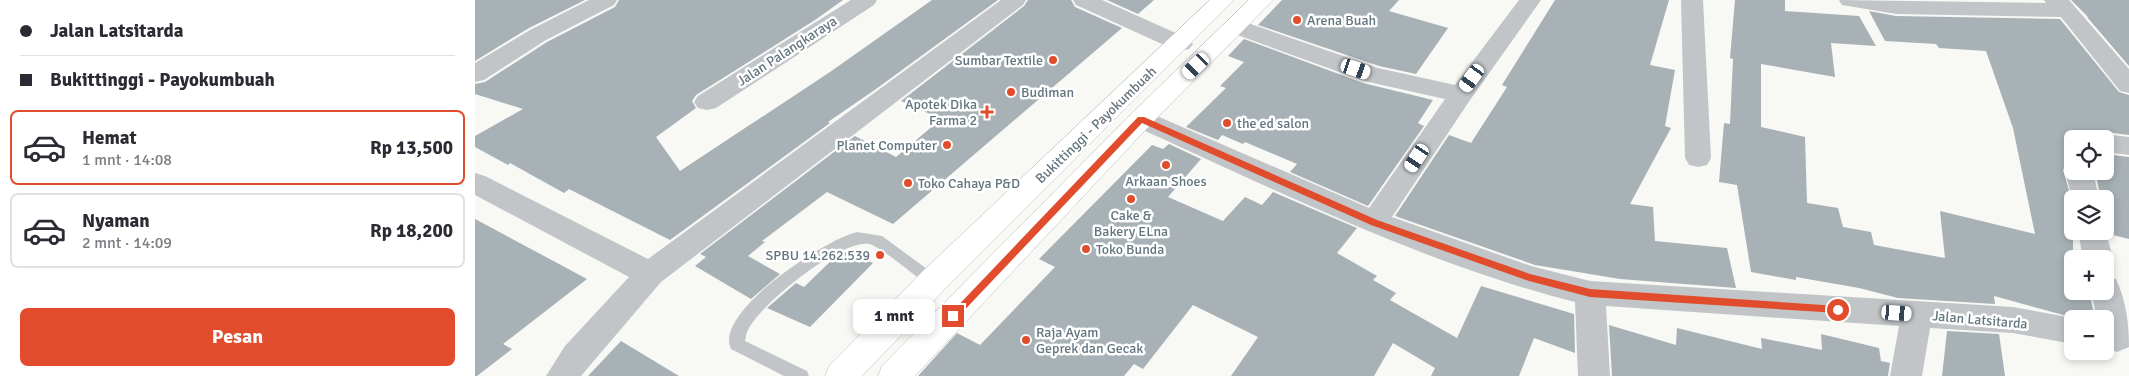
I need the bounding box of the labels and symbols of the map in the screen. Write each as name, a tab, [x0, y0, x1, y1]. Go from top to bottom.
street label: Jalan Palangkaraya	[734, 12, 840, 90]
place label: Arena Buah	[1307, 12, 1376, 29]
marker: Arena Buah	[1291, 14, 1303, 26]
car	[1180, 50, 1212, 82]
place label: Sumbar Textile	[955, 52, 1043, 69]
marker: Sumbar Textile	[1047, 54, 1059, 66]
car	[1339, 57, 1372, 81]
car	[1457, 61, 1486, 95]
street label: Bukittinggi - Payokumbuah	[1032, 63, 1160, 187]
place label: Budiman	[1021, 84, 1074, 101]
marker: Budiman	[1005, 86, 1017, 98]
place label: Apotek Dika Farma 2	[905, 96, 977, 129]
marker: Apotek Dika Farma 2	[981, 106, 993, 118]
place label: the ed salon	[1237, 115, 1309, 132]
marker: the ed salon	[1221, 117, 1233, 129]
place label: Planet Computer	[836, 137, 938, 154]
marker: Planet Computer	[941, 139, 953, 151]
car	[1402, 141, 1431, 175]
marker: Arkaan Shoes	[1160, 159, 1172, 171]
place label: Arkaan Shoes	[1125, 173, 1207, 190]
place label: Toko Cahaya P&D	[918, 175, 1020, 192]
marker: Toko Cahaya P&D	[902, 177, 914, 189]
marker: Cake & Bakery ELna	[1125, 193, 1137, 205]
place label: Cake & Bakery ELna	[1094, 207, 1168, 240]
place label: Toko Bunda	[1096, 241, 1164, 258]
marker: Toko Bunda	[1080, 243, 1092, 255]
place label: SPBU 14.262.539	[766, 247, 870, 264]
marker: SPBU 14.262.539	[874, 249, 886, 261]
callout: 1 mnt	[853, 298, 935, 334]
route start	[1827, 299, 1849, 321]
car	[1881, 304, 1912, 322]
route end	[942, 305, 964, 327]
street label: Jalan Latsitarda	[1932, 307, 2028, 333]
place label: Raja Ayam Geprek dan Gecak	[1036, 324, 1143, 357]
marker: Raja Ayam Geprek dan Gecak	[1020, 334, 1032, 346]

